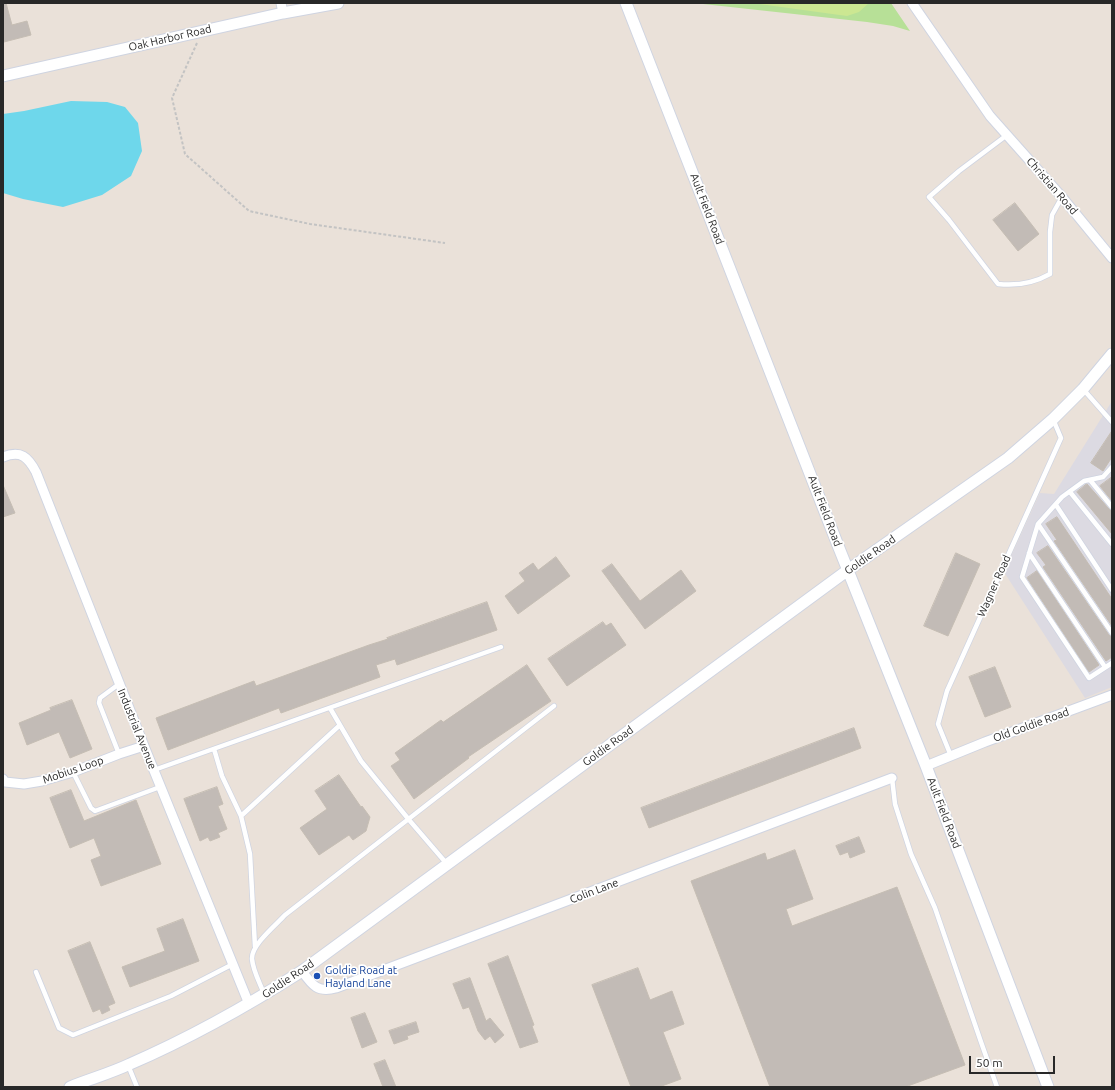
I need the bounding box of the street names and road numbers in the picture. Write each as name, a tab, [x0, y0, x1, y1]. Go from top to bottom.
street label: Oak Harbor Road	[127, 22, 213, 54]
street label: Christian Road	[1024, 155, 1080, 217]
street label: Ault Field Road	[687, 172, 727, 246]
street label: Ault Field Road	[805, 474, 845, 548]
street label: Goldie Road	[842, 532, 898, 578]
street label: Wagner Road	[974, 553, 1014, 619]
street label: Industrial Avenue	[115, 687, 159, 771]
street label: Old Goldie Road	[991, 705, 1071, 745]
street label: Goldie Road	[580, 723, 636, 769]
street label: Mobius Loop	[41, 753, 105, 787]
street label: Ault Field Road	[924, 776, 964, 850]
street label: Colin Lane	[568, 876, 620, 906]
street label: Goldie Road	[260, 957, 316, 1001]

